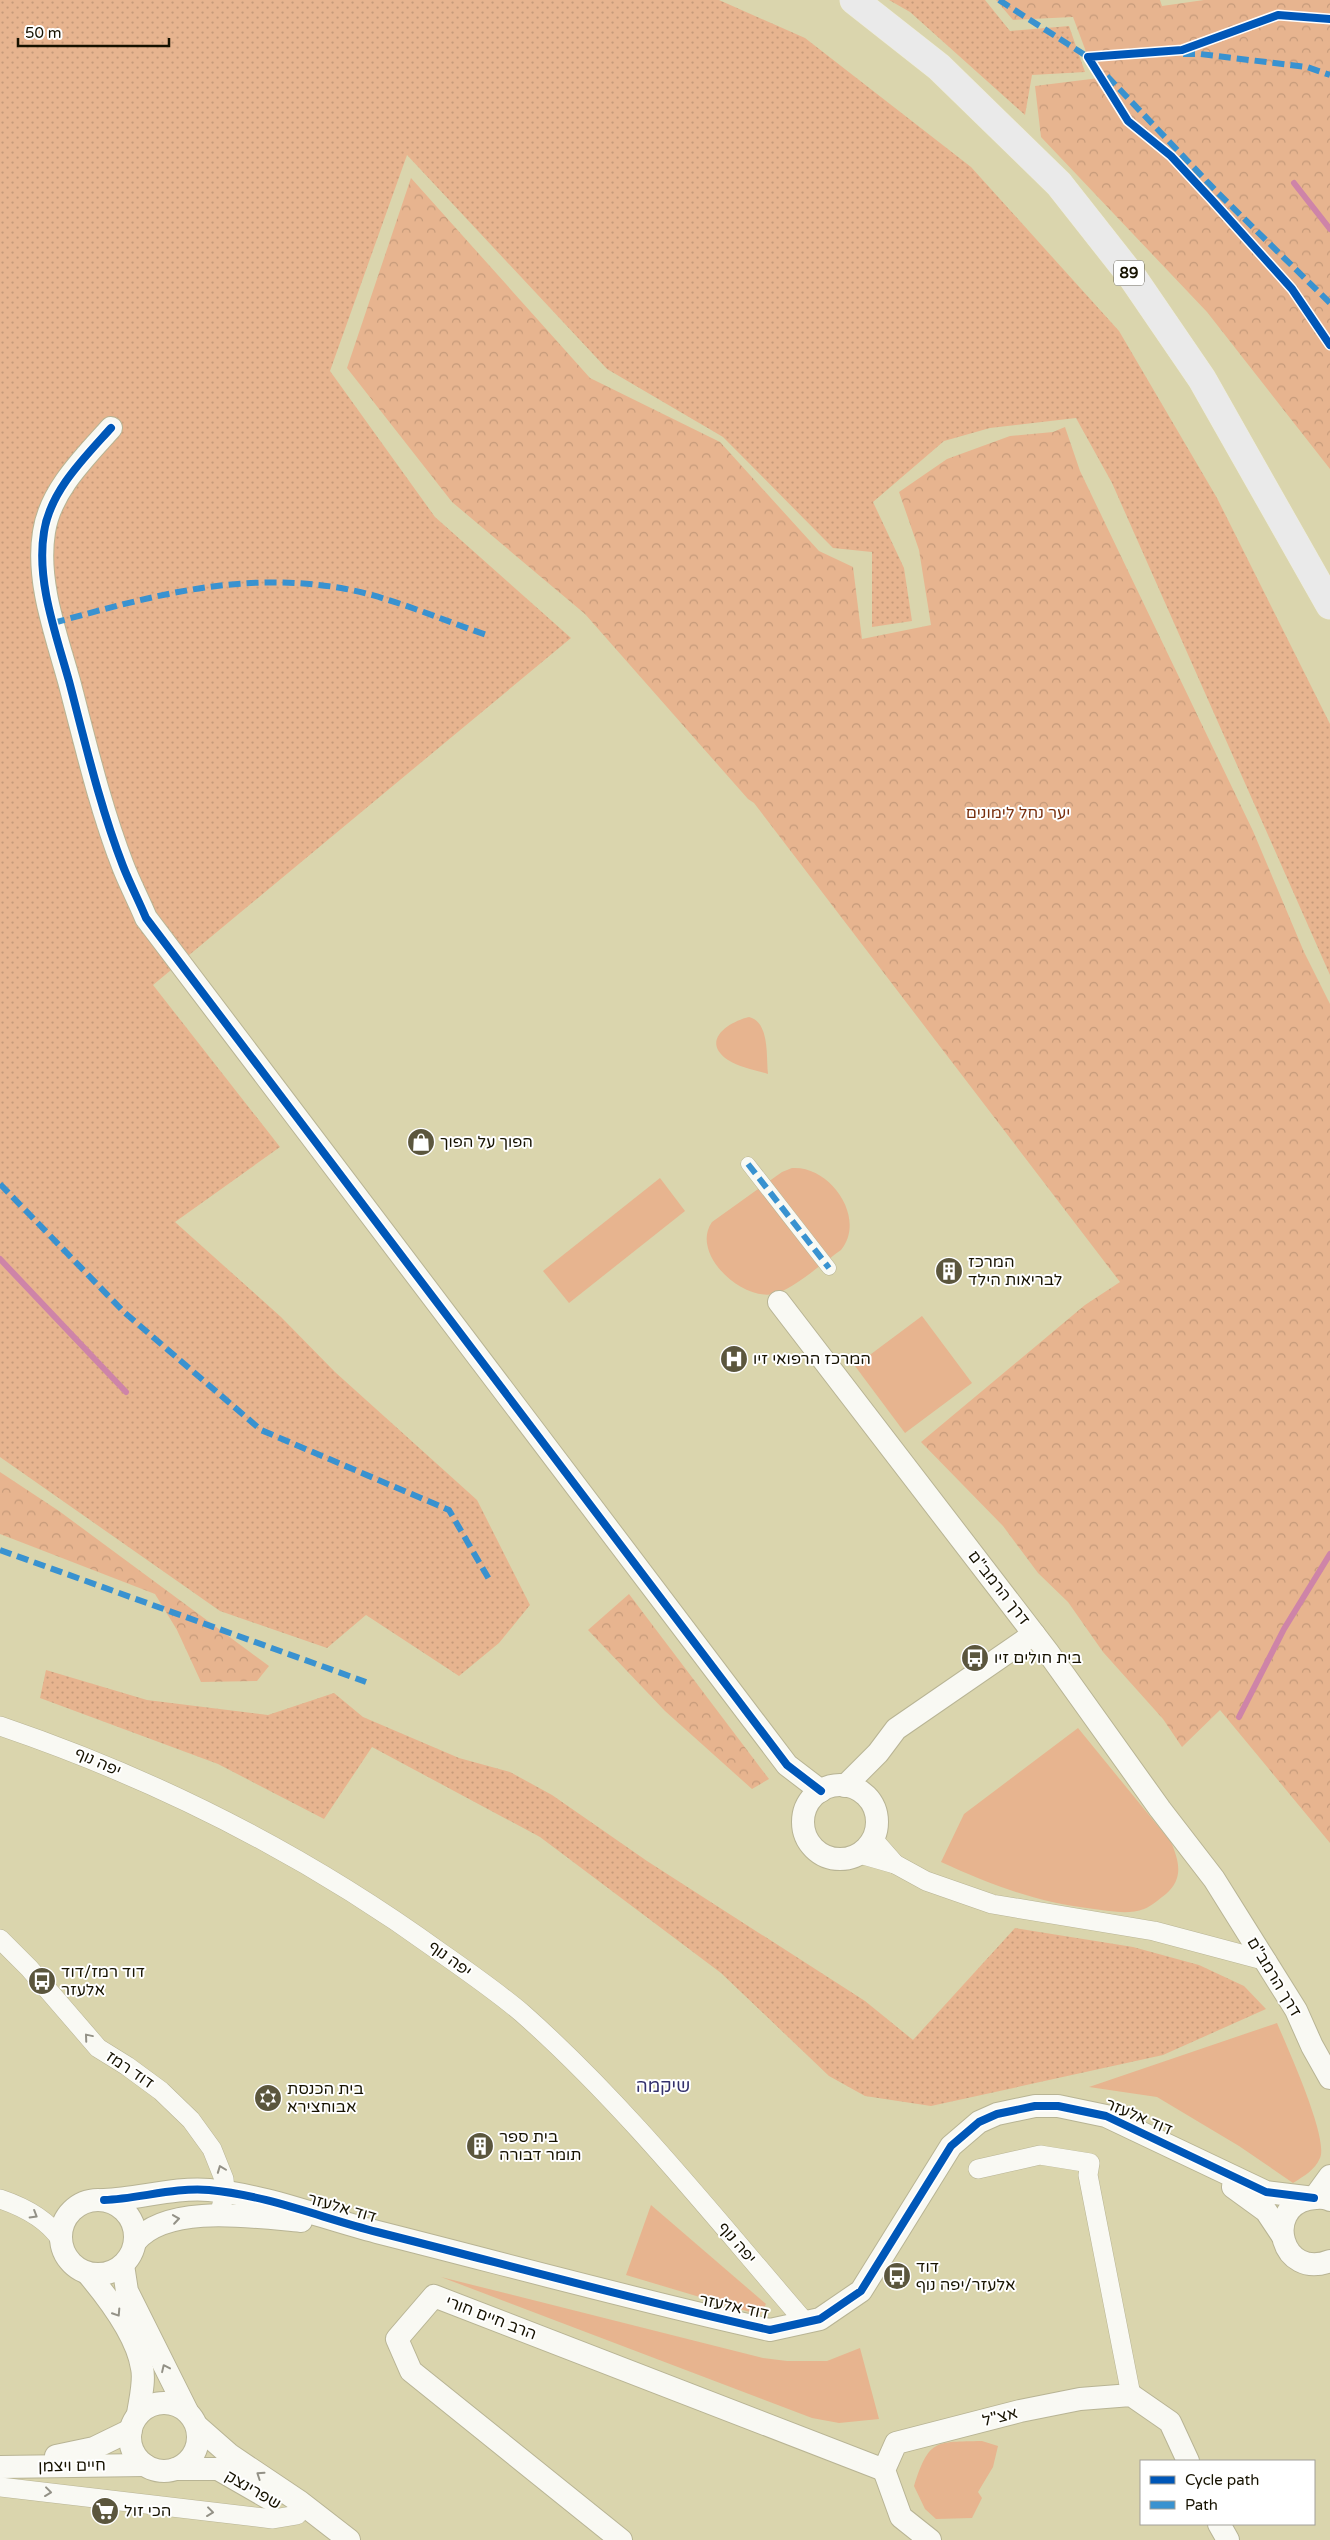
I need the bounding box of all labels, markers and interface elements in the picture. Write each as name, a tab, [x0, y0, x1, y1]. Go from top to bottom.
scale bar	[18, 15, 169, 47]
text: 50 m	[25, 24, 62, 42]
road number: 89	[1114, 260, 1144, 286]
park label: יער נחל לימונים	[966, 803, 1070, 823]
shop icon: הפוך על הפוך	[406, 1127, 436, 1157]
place label: הפוך על הפוך	[440, 1132, 533, 1152]
place label: המרכז לבריאות הילד	[968, 1252, 1062, 1290]
building icon: המרכז לבריאות הילד	[934, 1256, 964, 1286]
hospital icon: המרכז הרפואי זיו	[719, 1344, 749, 1374]
place label: המרכז הרפואי זיו	[753, 1349, 871, 1369]
street label: דרך הרמב"ם	[964, 1547, 1034, 1629]
bus stop icon: בית חולים זיו	[960, 1643, 990, 1673]
place label: בית חולים זיו	[994, 1648, 1082, 1668]
street label: יפה נוף	[72, 1743, 124, 1781]
street label: דרך הרמב"ם	[1242, 1933, 1306, 2021]
street label: יפה נוף	[425, 1937, 475, 1981]
place label: דוד רמז/דוד אלעזר	[61, 1962, 145, 2000]
bus stop icon: דוד רמז/דוד אלעזר	[27, 1966, 57, 1996]
one-way arrow	[85, 2034, 94, 2043]
street label: דוד רמז	[102, 2047, 158, 2093]
district label: שיקמה	[636, 2075, 690, 2097]
place label: בית הכנסת אבוחצירא	[287, 2079, 364, 2117]
synagogue icon: בית הכנסת אבוחצירא	[253, 2083, 283, 2113]
street label: דוד אלעזר	[1102, 2094, 1176, 2140]
place label: בית ספר תומר דבורה	[499, 2127, 581, 2165]
building icon: בית ספר תומר דבורה	[465, 2131, 495, 2161]
one-way arrow	[216, 2165, 226, 2173]
street label: דוד אלעזר	[305, 2189, 379, 2227]
one-way arrow	[29, 2208, 38, 2218]
one-way arrow	[172, 2215, 180, 2225]
street label: יפה נוף	[714, 2218, 760, 2268]
place label: דוד אלעזר/יפה נוף	[916, 2257, 1016, 2295]
bus stop icon: דוד אלעזר/יפה נוף	[882, 2261, 912, 2291]
street label: דוד אלעזר	[697, 2290, 771, 2324]
street label: הרב חיים חורי	[443, 2292, 539, 2344]
one-way arrow	[111, 2308, 121, 2317]
one-way arrow	[161, 2364, 171, 2373]
street label: אצ"ל	[980, 2403, 1020, 2431]
street label: חיים ויצמן	[38, 2455, 106, 2477]
legend	[1140, 2460, 1315, 2525]
street label: שפרינצק	[221, 2466, 285, 2514]
text: Cycle path	[1185, 2471, 1259, 2489]
one-way arrow	[256, 2472, 266, 2481]
one-way arrow	[45, 2486, 53, 2497]
supermarket icon: הכי זול	[90, 2496, 120, 2526]
text: Path	[1185, 2496, 1218, 2514]
place label: הכי זול	[124, 2501, 171, 2521]
one-way arrow	[206, 2506, 214, 2517]

